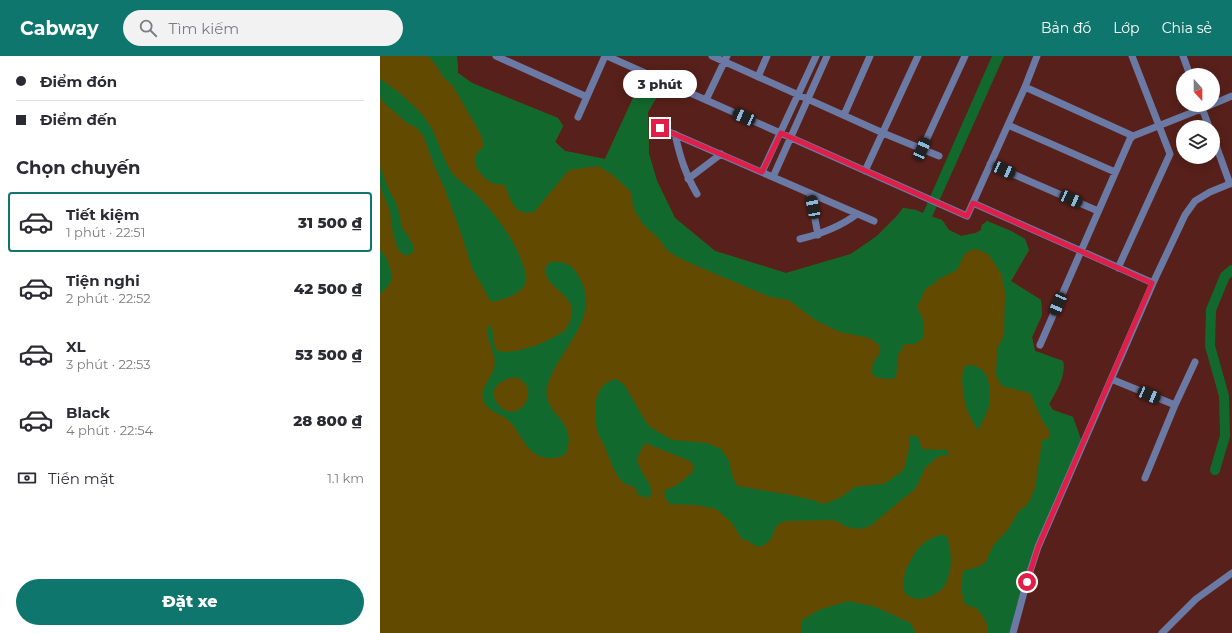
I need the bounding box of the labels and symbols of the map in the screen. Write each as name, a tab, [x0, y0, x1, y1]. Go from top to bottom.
north arrow	[1176, 68, 1220, 112]
callout: 3 phút	[623, 70, 697, 98]
car	[731, 107, 757, 127]
route end	[651, 119, 669, 137]
car	[912, 136, 932, 162]
car	[991, 160, 1017, 180]
car	[1058, 189, 1084, 209]
car	[805, 194, 821, 220]
car	[1048, 291, 1068, 317]
car	[1136, 385, 1162, 405]
route start	[1018, 573, 1036, 591]

